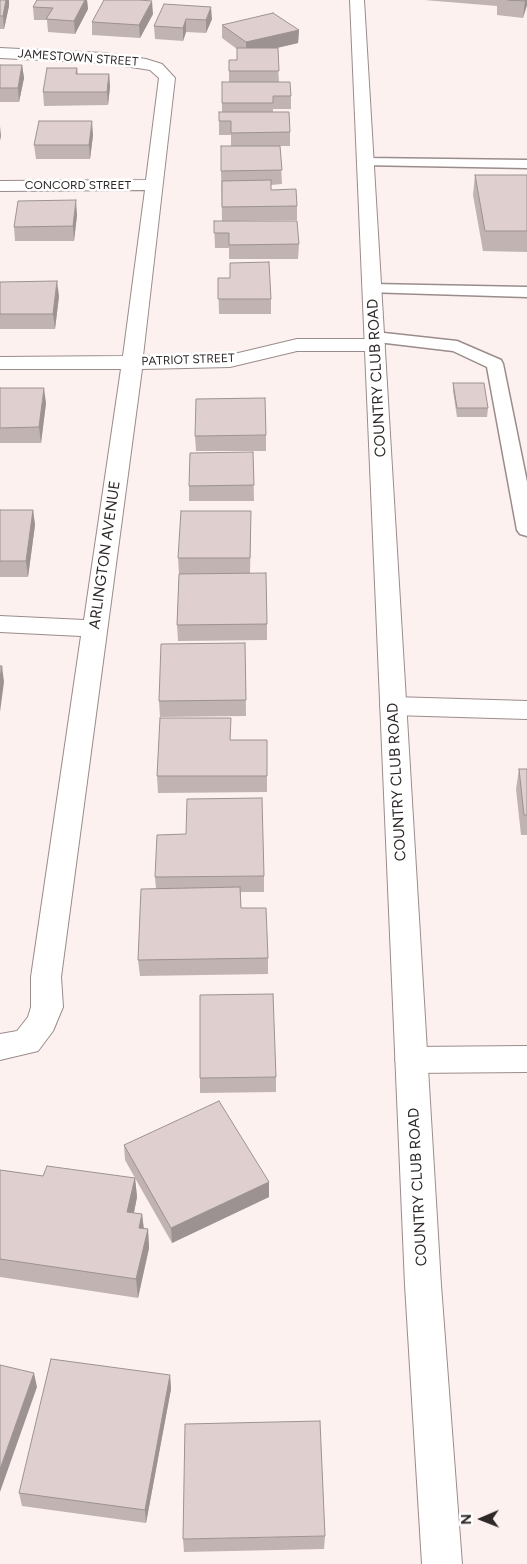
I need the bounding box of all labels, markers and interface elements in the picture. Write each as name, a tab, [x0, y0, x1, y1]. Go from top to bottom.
street label: JAMESTOWN STREET	[17, 47, 139, 69]
street label: CONCORD STREET	[25, 178, 131, 192]
street label: COUNTRY CLUB ROAD	[364, 298, 390, 458]
street label: PATRIOT STREET	[141, 351, 235, 369]
street label: ARLINGTON AVENUE	[86, 480, 124, 630]
street label: COUNTRY CLUB ROAD	[384, 702, 410, 862]
street label: COUNTRY CLUB ROAD	[405, 1107, 431, 1267]
north arrow	[457, 1494, 507, 1544]
text: N	[458, 1514, 475, 1525]

